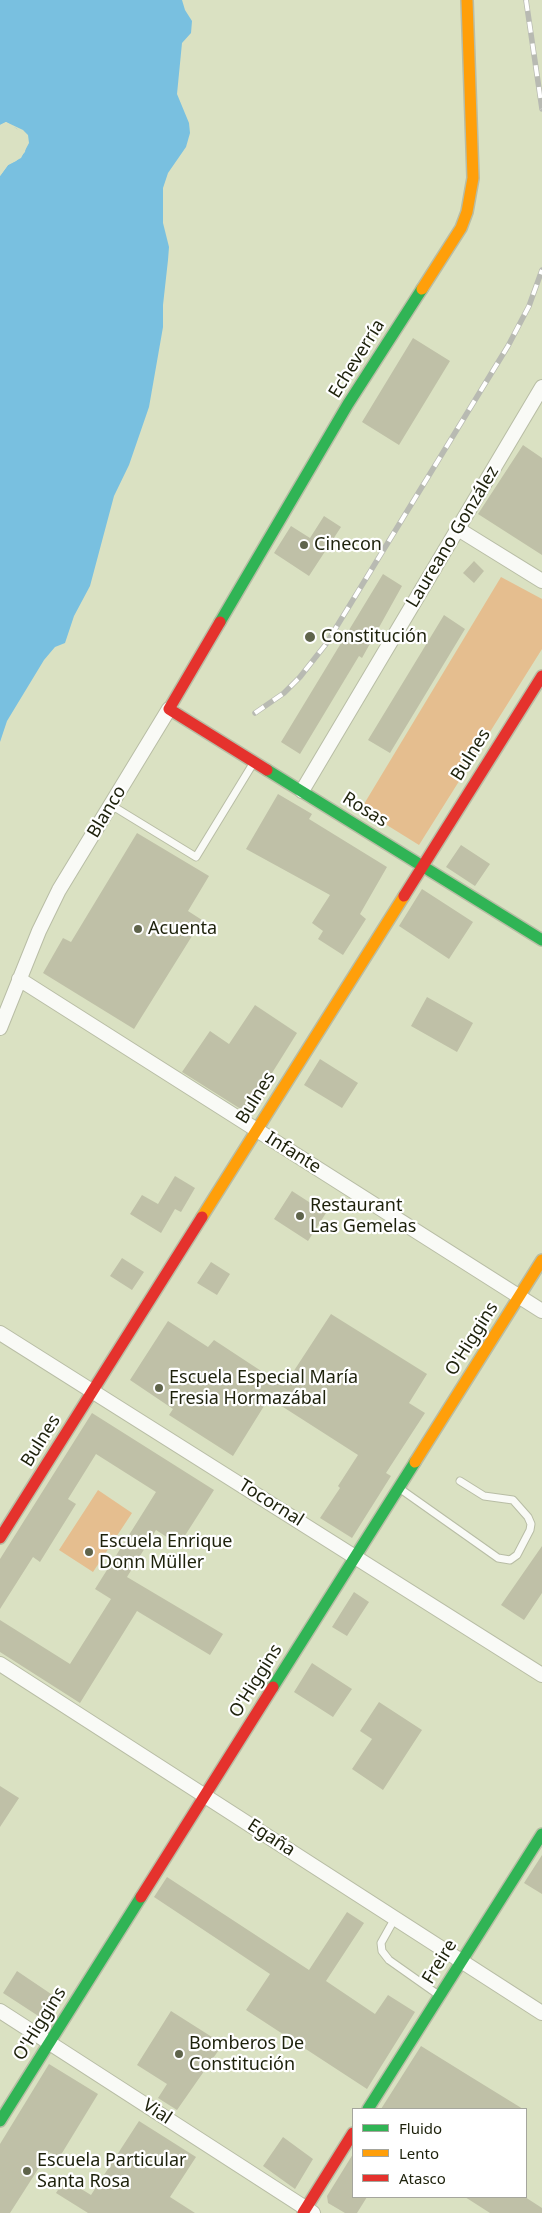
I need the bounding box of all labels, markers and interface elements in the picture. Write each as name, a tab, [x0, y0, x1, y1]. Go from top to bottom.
street label: Echeverría	[324, 316, 390, 402]
street label: Laureano González	[402, 462, 504, 612]
place label: Cinecon	[314, 534, 382, 556]
marker: Cinecon	[298, 539, 310, 551]
place label: Constitución	[321, 626, 427, 648]
marker: Constitución	[303, 630, 317, 644]
street label: Bulnes	[447, 725, 495, 785]
street label: Blanco	[83, 782, 131, 842]
street label: Rosas	[338, 788, 392, 832]
place label: Acuenta	[148, 918, 217, 940]
marker: Acuenta	[132, 923, 144, 935]
street label: Bulnes	[232, 1068, 280, 1128]
street label: Infante	[261, 1128, 325, 1178]
place label: Restaurant Las Gemelas	[310, 1195, 416, 1238]
marker: Restaurant Las Gemelas	[294, 1210, 306, 1222]
street label: O'Higgins	[441, 1298, 503, 1380]
place label: Escuela Especial María Fresia Hormazábal	[169, 1367, 358, 1410]
marker: Escuela Especial María Fresia Hormazábal	[153, 1382, 165, 1394]
street label: Bulnes	[17, 1411, 65, 1471]
street label: Tocornal	[235, 1475, 307, 1531]
place label: Escuela Enrique Donn Müller	[99, 1531, 233, 1574]
marker: Escuela Enrique Donn Müller	[83, 1546, 95, 1558]
street label: O'Higgins	[225, 1640, 287, 1722]
street label: Egaña	[243, 1815, 299, 1861]
street label: Freire	[418, 1936, 462, 1988]
street label: O'Higgins	[9, 1983, 71, 2065]
place label: Bomberos De Constitución	[189, 2033, 304, 2076]
marker: Bomberos De Constitución	[173, 2048, 185, 2060]
street label: Vial	[138, 2095, 176, 2129]
legend	[352, 2108, 527, 2198]
text: Fluido	[399, 2118, 442, 2138]
text: Lento	[399, 2143, 439, 2163]
place label: Escuela Particular Santa Rosa	[37, 2150, 186, 2192]
marker: Escuela Particular Santa Rosa	[21, 2165, 33, 2177]
text: Atasco	[399, 2168, 446, 2188]

